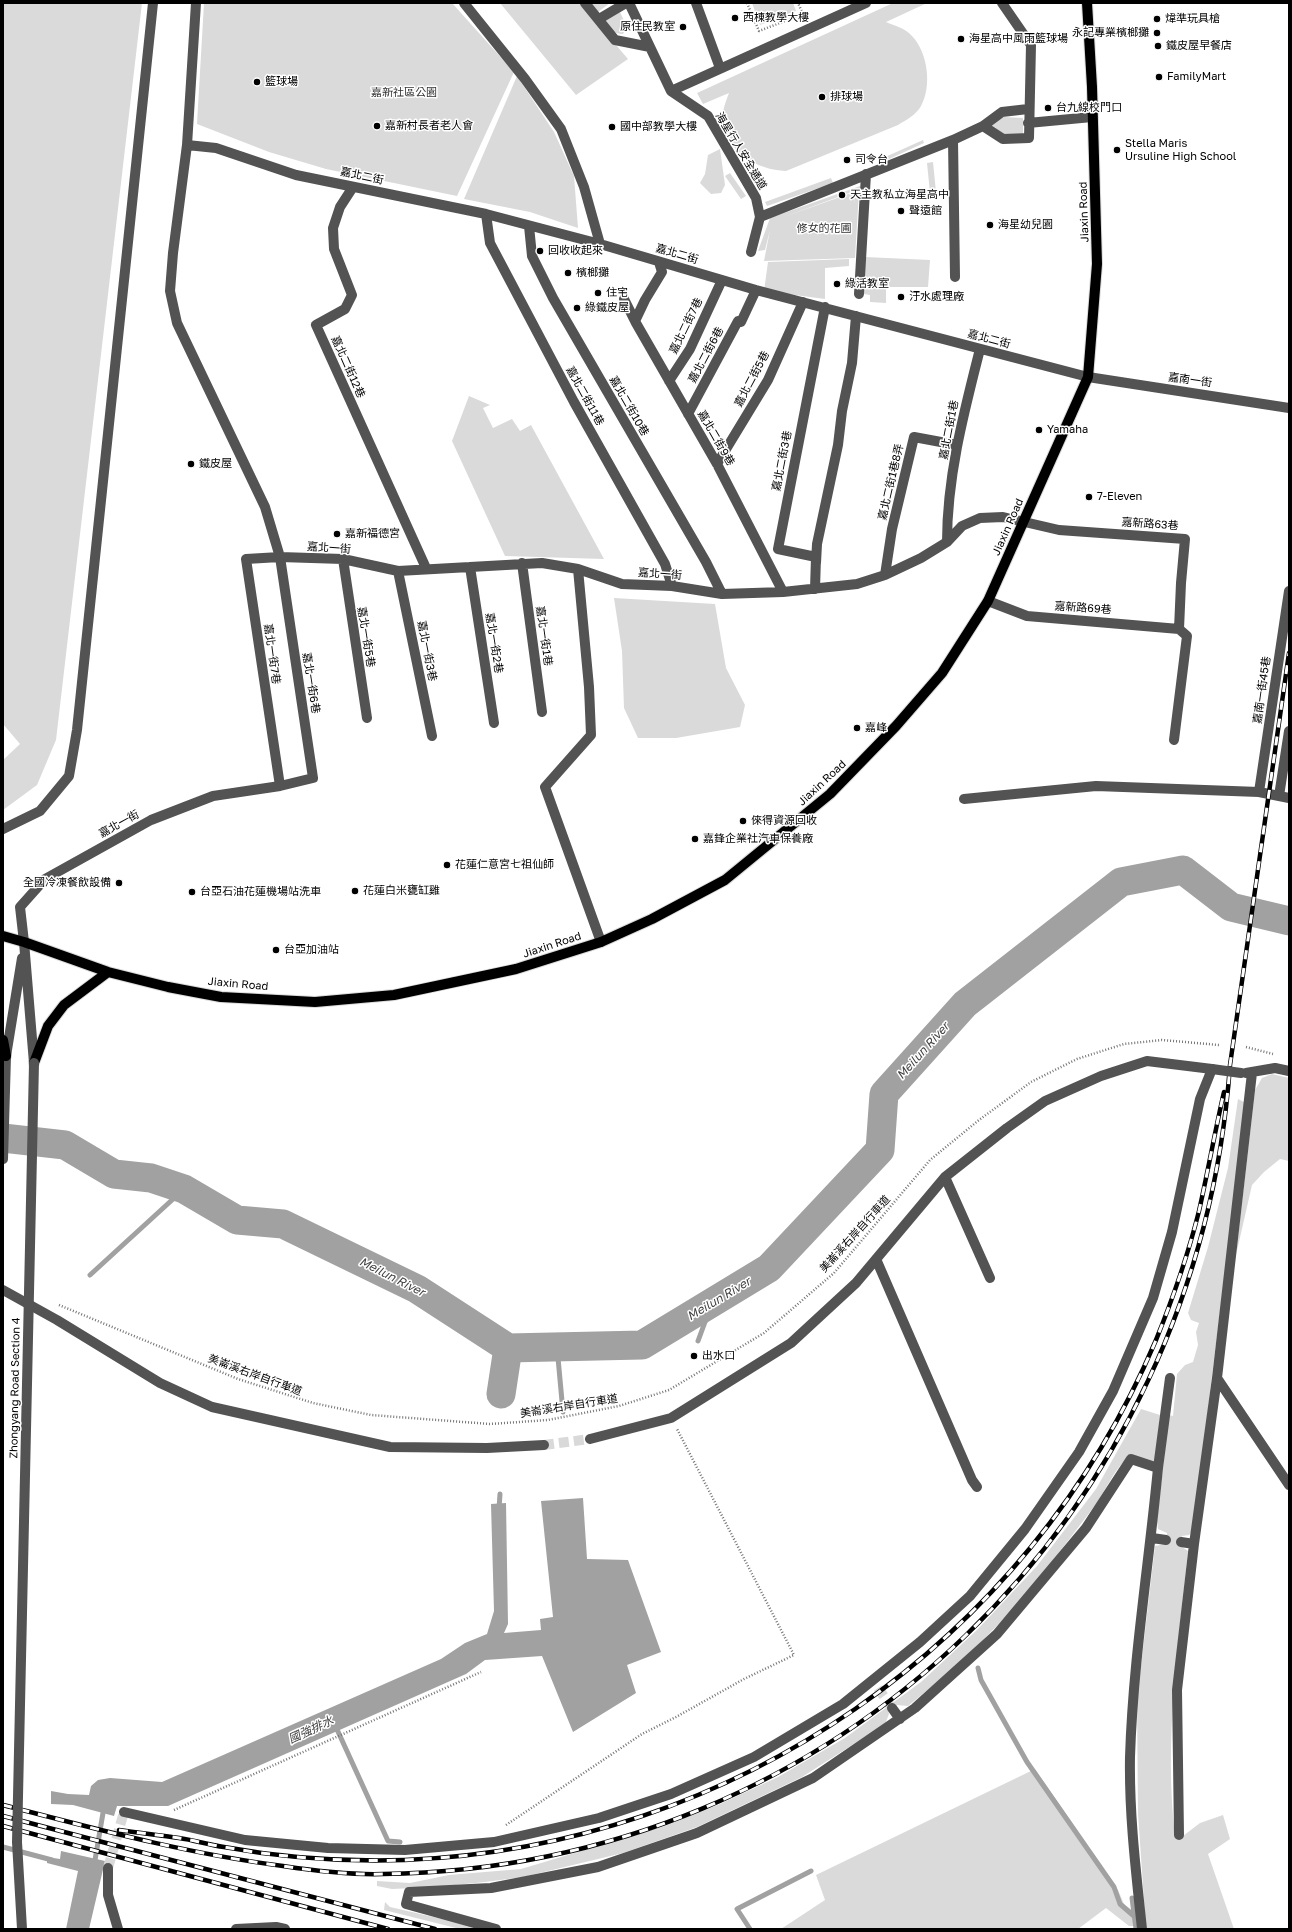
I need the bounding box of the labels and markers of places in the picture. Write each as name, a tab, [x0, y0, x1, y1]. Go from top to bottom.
place label: 西棟教學大樓	[743, 11, 809, 25]
place label: 煒準玩具槍	[1165, 12, 1220, 26]
marker: 西棟教學大樓	[730, 13, 740, 23]
marker: 煒準玩具槍	[1152, 14, 1162, 24]
place label: 原住民教室	[620, 20, 675, 34]
marker: 原住民教室	[678, 22, 688, 32]
place label: 永記專業檳榔攤	[1072, 26, 1149, 40]
marker: 永記專業檳榔攤	[1152, 28, 1162, 38]
place label: 海星高中風雨籃球場	[969, 32, 1068, 46]
marker: 海星高中風雨籃球場	[956, 34, 966, 44]
place label: 鐵皮屋早餐店	[1166, 39, 1232, 53]
marker: 鐵皮屋早餐店	[1153, 41, 1163, 51]
place label: FamilyMart	[1167, 70, 1226, 84]
marker: FamilyMart	[1154, 72, 1164, 82]
place label: 籃球場	[265, 75, 298, 89]
marker: 籃球場	[252, 77, 262, 87]
place label: 排球場	[830, 90, 863, 104]
marker: 排球場	[817, 92, 827, 102]
place label: 台九線校門口	[1056, 101, 1122, 115]
marker: 台九線校門口	[1043, 103, 1053, 113]
place label: 嘉新村長者老人會	[385, 119, 473, 133]
place label: 國中部教學大樓	[620, 120, 697, 134]
marker: 嘉新村長者老人會	[372, 121, 382, 131]
marker: 國中部教學大樓	[607, 122, 617, 132]
place label: Stella Maris Ursuline High School	[1125, 137, 1236, 163]
marker: Stella Maris Ursuline High School	[1112, 145, 1122, 155]
place label: 司令台	[855, 153, 888, 167]
marker: 司令台	[842, 155, 852, 165]
place label: 天主教私立海星高中	[850, 188, 949, 202]
marker: 天主教私立海星高中	[837, 190, 847, 200]
place label: 聲遠館	[909, 204, 942, 218]
marker: 聲遠館	[896, 206, 906, 216]
place label: 海星幼兒園	[998, 218, 1053, 232]
marker: 海星幼兒園	[985, 220, 995, 230]
place label: 回收收起來	[548, 244, 603, 258]
marker: 回收收起來	[535, 246, 545, 256]
place label: 檳榔攤	[576, 266, 609, 280]
marker: 檳榔攤	[563, 268, 573, 278]
place label: 綠活教室	[845, 277, 889, 291]
marker: 綠活教室	[832, 279, 842, 289]
place label: 住宅	[606, 286, 628, 300]
marker: 住宅	[593, 288, 603, 298]
place label: 汙水處理廠	[909, 290, 964, 304]
marker: 汙水處理廠	[896, 292, 906, 302]
place label: 綠鐵皮屋	[585, 301, 629, 315]
marker: 綠鐵皮屋	[572, 303, 582, 313]
place label: Yamaha	[1047, 423, 1088, 437]
marker: Yamaha	[1034, 425, 1044, 435]
place label: 鐵皮屋	[199, 457, 232, 471]
marker: 鐵皮屋	[186, 459, 196, 469]
place label: 7-Eleven	[1097, 490, 1142, 504]
marker: 7-Eleven	[1084, 492, 1094, 502]
place label: 嘉新福德宮	[345, 527, 400, 541]
marker: 嘉新福德宮	[332, 529, 342, 539]
place label: 嘉峰	[865, 721, 887, 735]
marker: 嘉峰	[852, 723, 862, 733]
place label: 倈得資源回收	[751, 814, 817, 828]
marker: 倈得資源回收	[738, 816, 748, 826]
place label: 嘉鋒企業社汽車保養廠	[703, 832, 813, 846]
marker: 嘉鋒企業社汽車保養廠	[690, 834, 700, 844]
place label: 花蓮仁意宮七祖仙師	[455, 858, 554, 872]
marker: 花蓮仁意宮七祖仙師	[442, 860, 452, 870]
place label: 全國冷凍餐飲設備	[23, 876, 111, 890]
marker: 全國冷凍餐飲設備	[114, 878, 124, 888]
place label: 花蓮白米甕缸雞	[363, 884, 440, 898]
place label: 台亞石油花蓮機場站洗車	[200, 885, 321, 899]
marker: 花蓮白米甕缸雞	[350, 886, 360, 896]
marker: 台亞石油花蓮機場站洗車	[187, 887, 197, 897]
place label: 台亞加油站	[284, 943, 339, 957]
marker: 台亞加油站	[271, 945, 281, 955]
place label: 出水口	[702, 1349, 735, 1363]
marker: 出水口	[689, 1351, 699, 1361]

